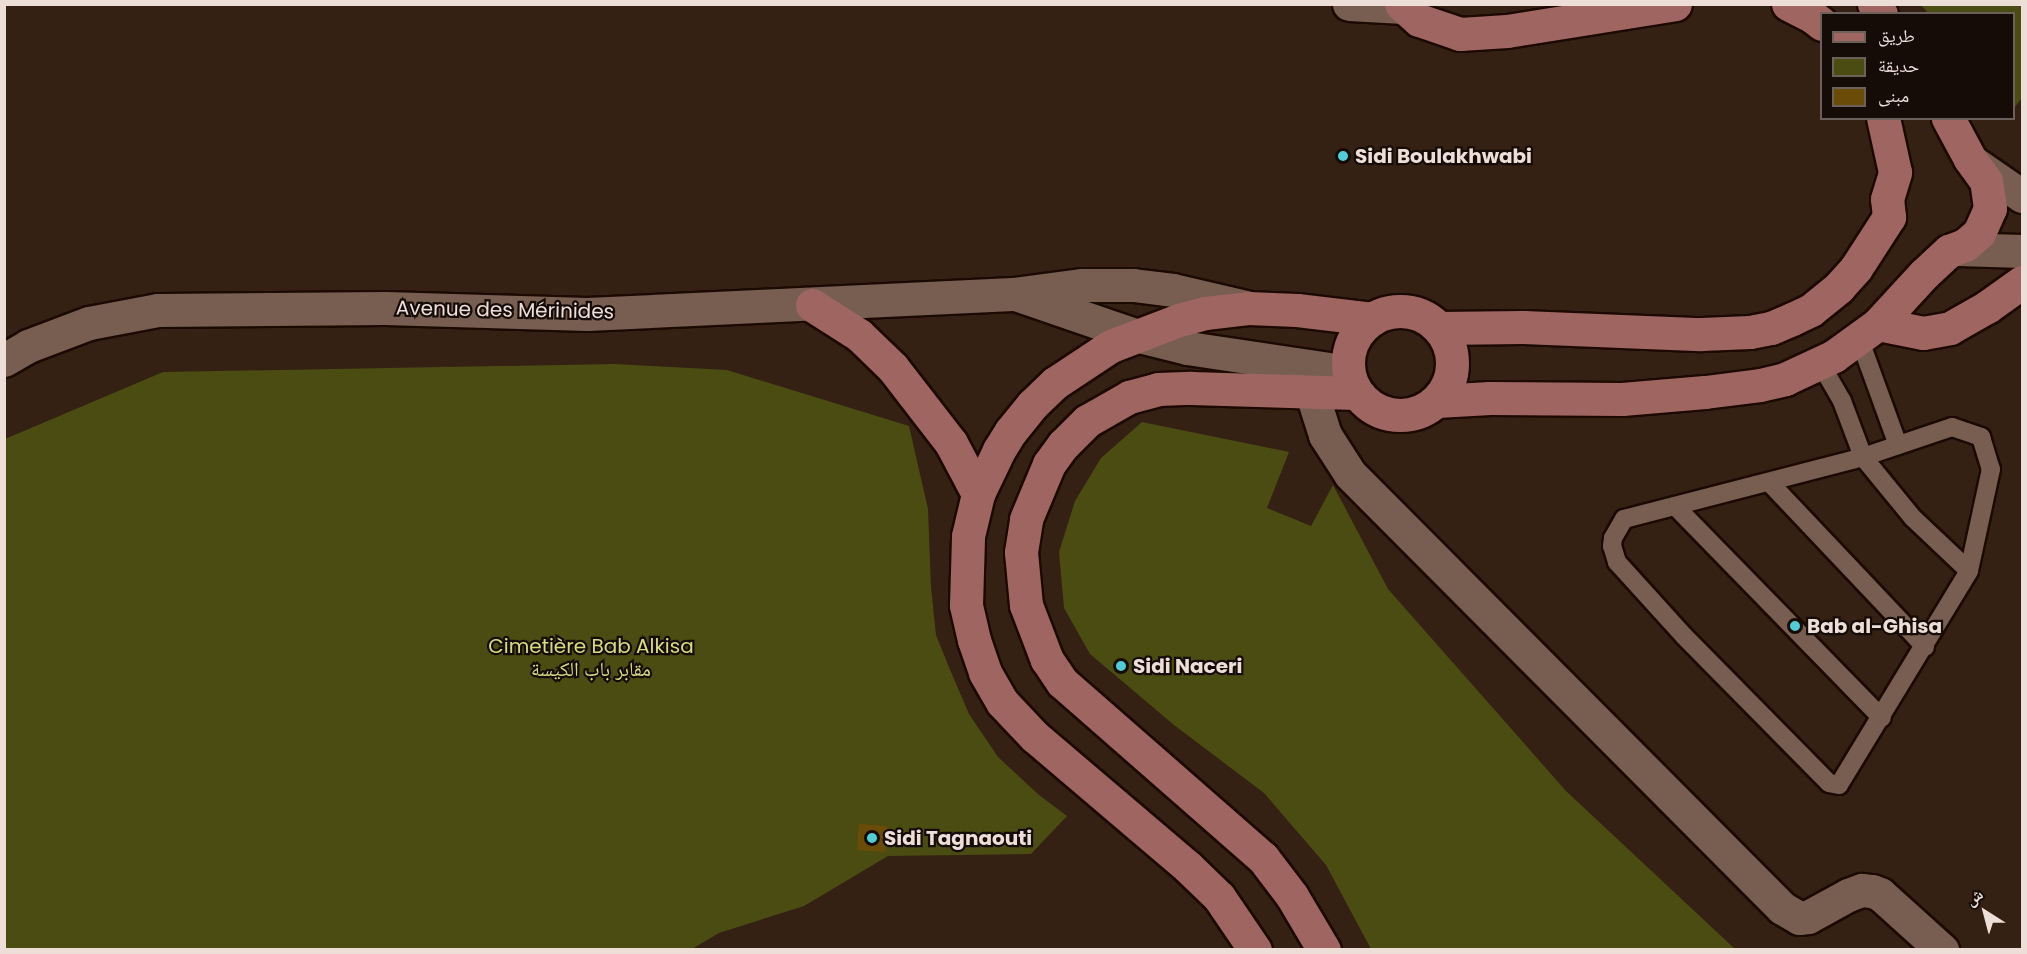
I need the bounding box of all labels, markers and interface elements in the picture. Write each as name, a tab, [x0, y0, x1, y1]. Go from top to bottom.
legend	[1820, 12, 2015, 120]
text: طريق	[1878, 23, 1915, 48]
text: حديقة	[1878, 53, 1919, 78]
text: مبنى	[1878, 83, 1909, 108]
place label: Sidi Boulakhwabi	[1355, 144, 1532, 168]
marker: Sidi Boulakhwabi	[1336, 149, 1350, 163]
street label: Avenue des Mérinides	[396, 296, 614, 324]
place label: Bab al-Ghisa	[1807, 614, 1942, 638]
marker: Bab al-Ghisa	[1788, 619, 1802, 633]
park label: Cimetière Bab Alkisa مقابر باب الكيسة	[488, 634, 694, 681]
place label: Sidi Naceri	[1133, 654, 1242, 678]
marker: Sidi Naceri	[1114, 659, 1128, 673]
place label: Sidi Tagnaouti	[884, 826, 1032, 850]
marker: Sidi Tagnaouti	[865, 831, 879, 845]
north arrow	[1955, 882, 2015, 942]
text: ش	[1960, 883, 1988, 911]

